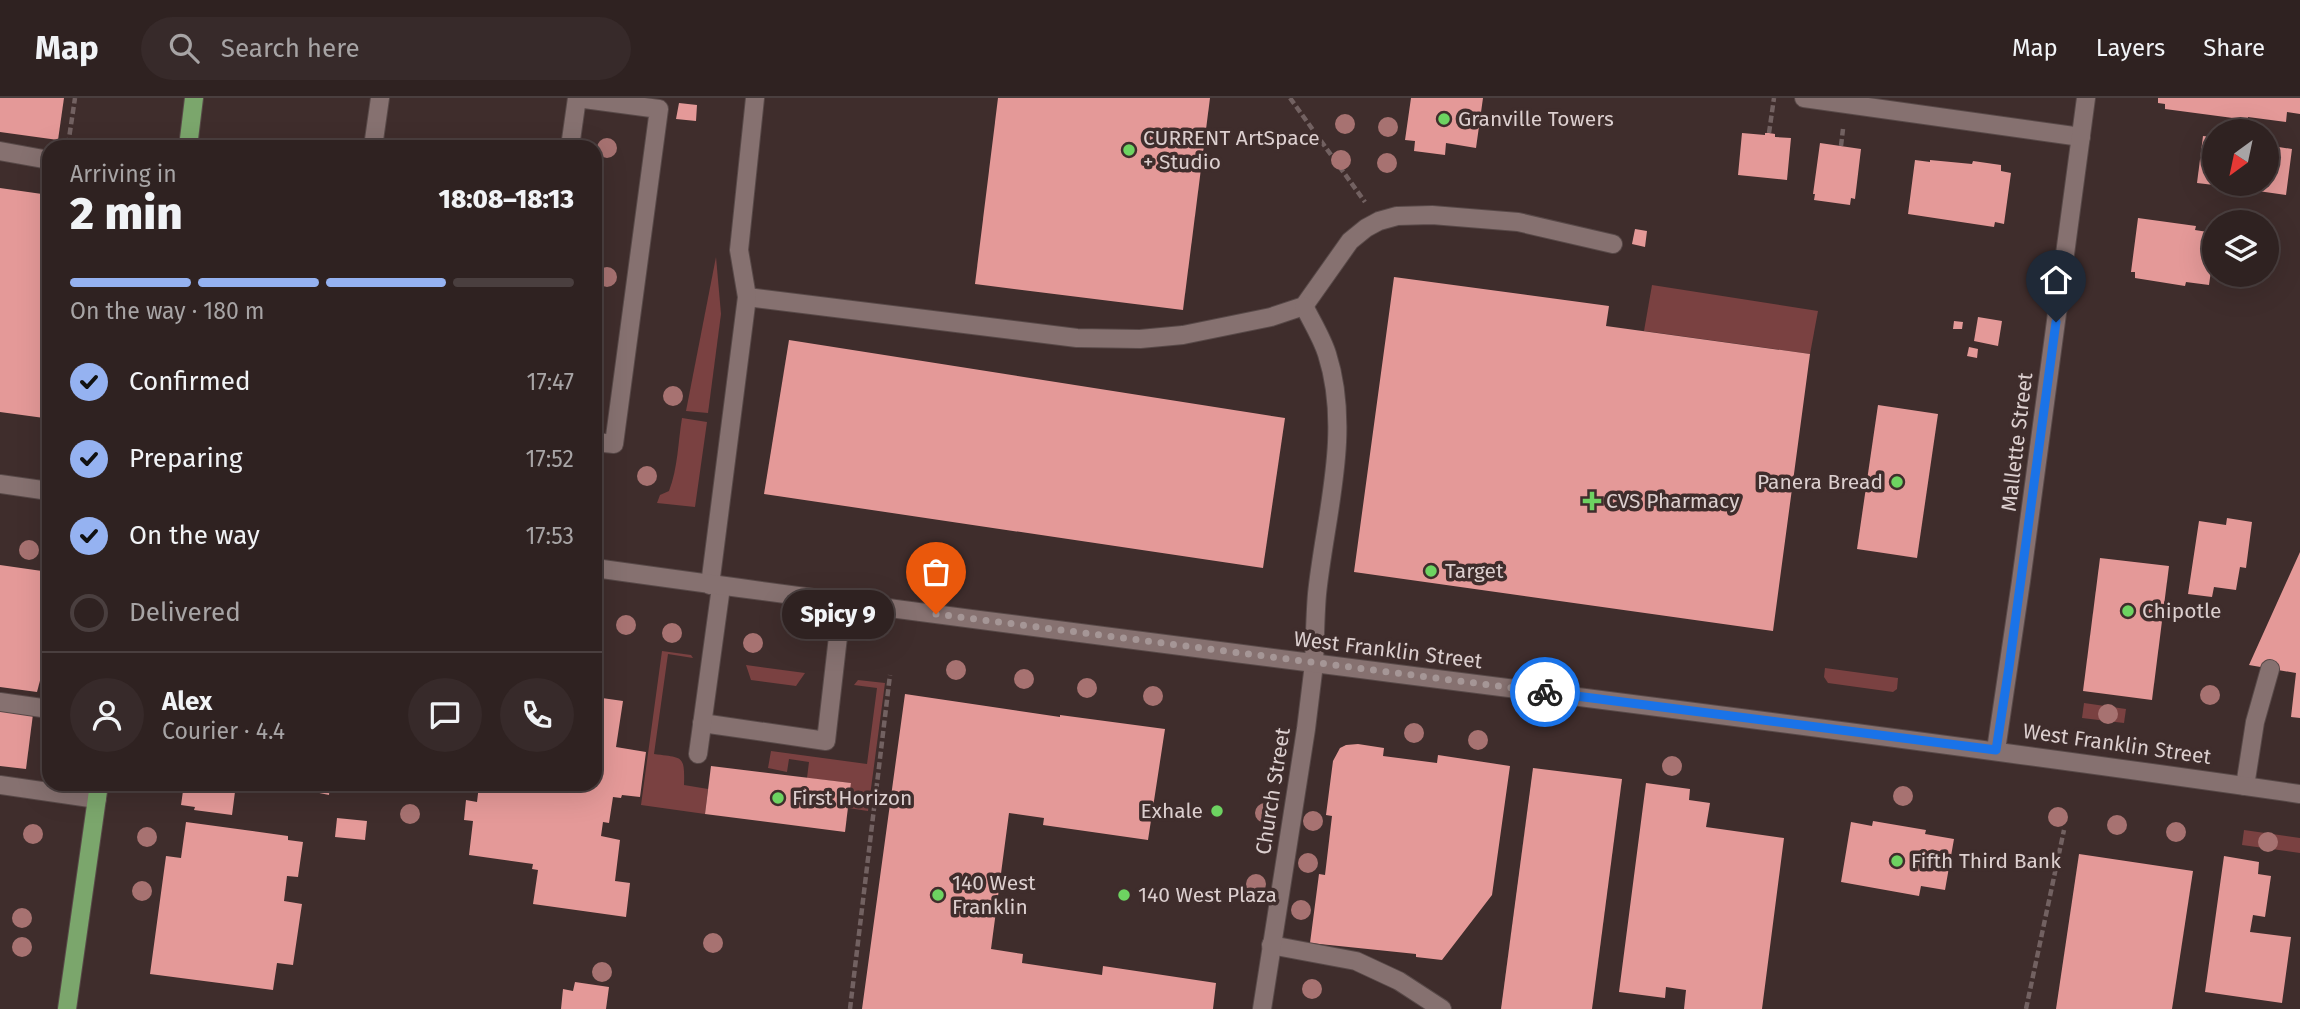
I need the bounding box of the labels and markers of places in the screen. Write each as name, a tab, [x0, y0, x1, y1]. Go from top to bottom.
place label: Granville Towers	[1458, 106, 1614, 132]
marker: Granville Towers	[1436, 111, 1452, 127]
place label: CURRENT ArtSpace + Studio	[1143, 125, 1320, 175]
marker: CURRENT ArtSpace + Studio	[1121, 142, 1137, 158]
pin	[2026, 250, 2086, 322]
place label: Panera Bread	[1757, 469, 1883, 495]
marker: Panera Bread	[1889, 474, 1905, 490]
place label: CVS Pharmacy	[1606, 488, 1740, 514]
marker: CVS Pharmacy	[1584, 493, 1600, 509]
pin	[906, 542, 966, 614]
place label: Target	[1445, 558, 1504, 584]
marker: Target	[1423, 563, 1439, 579]
callout: Spicy 9	[782, 589, 894, 638]
place label: Chipotle	[2142, 598, 2221, 624]
marker: Chipotle	[2120, 603, 2136, 619]
place label: First Horizon	[792, 785, 912, 811]
marker: First Horizon	[770, 790, 786, 806]
place label: Exhale	[1141, 798, 1203, 824]
marker: Exhale	[1209, 803, 1225, 819]
place label: Fifth Third Bank	[1911, 848, 2061, 874]
marker: Fifth Third Bank	[1889, 853, 1905, 869]
place label: 140 West Franklin	[952, 870, 1036, 920]
place label: 140 West Plaza	[1138, 882, 1277, 908]
marker: 140 West Franklin	[930, 887, 946, 903]
marker: 140 West Plaza	[1116, 887, 1132, 903]

